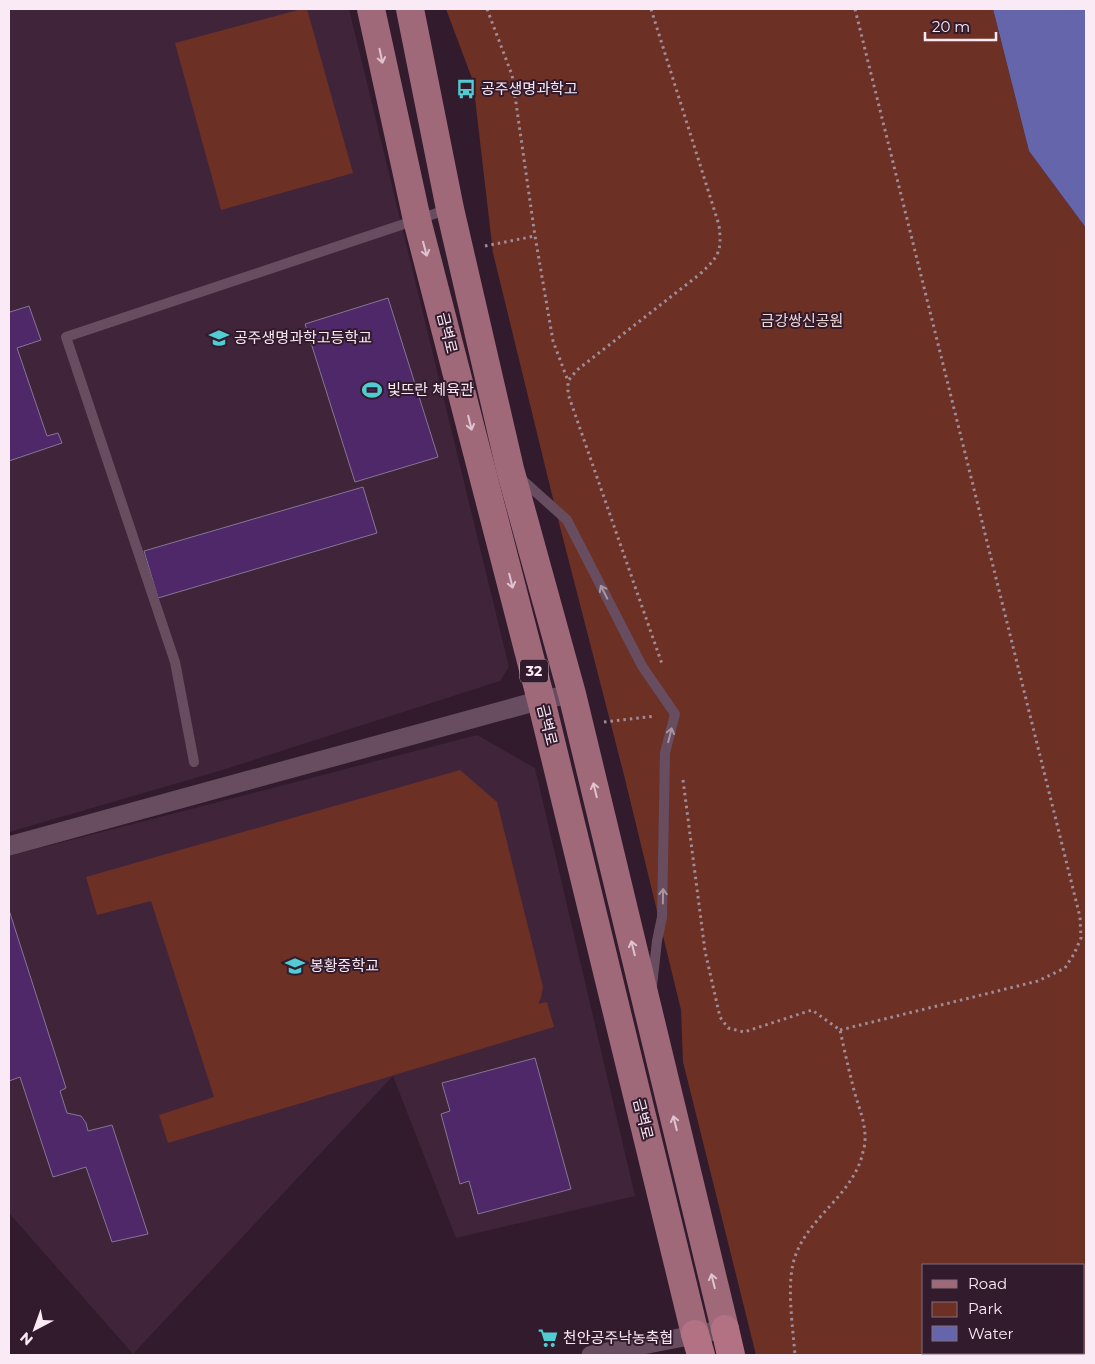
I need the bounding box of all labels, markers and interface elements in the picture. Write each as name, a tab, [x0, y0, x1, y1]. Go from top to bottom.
scale bar	[925, 10, 996, 42]
text: 20 m	[932, 17, 970, 36]
one-way arrow	[377, 48, 386, 64]
bus stop icon: 공주생명과학고	[455, 78, 477, 100]
place label: 공주생명과학고	[481, 79, 578, 98]
one-way arrow	[421, 240, 430, 256]
street label: 금벽로	[433, 310, 462, 355]
park label: 금강쌍신공원	[761, 311, 843, 330]
school or university icon: 공주생명과학고등학교	[208, 327, 230, 349]
place label: 공주생명과학고등학교	[234, 328, 372, 347]
sports icon: 빛뜨란 체육관	[361, 379, 383, 401]
place label: 빛뜨란 체육관	[387, 380, 474, 399]
one-way arrow	[466, 415, 475, 431]
one-way arrow	[506, 572, 516, 588]
one-way arrow	[599, 585, 608, 600]
road number: 32	[520, 659, 548, 682]
street label: 금벽로	[533, 702, 562, 747]
one-way arrow	[665, 727, 675, 743]
one-way arrow	[590, 783, 599, 799]
one-way arrow	[658, 889, 668, 905]
one-way arrow	[628, 941, 637, 957]
school or university icon: 봉황중학교	[284, 955, 306, 977]
place label: 봉황중학교	[310, 956, 379, 975]
street label: 금벽로	[629, 1096, 658, 1141]
one-way arrow	[670, 1116, 679, 1132]
legend	[922, 1264, 1085, 1354]
one-way arrow	[708, 1274, 717, 1290]
text: Road	[968, 1274, 1007, 1293]
text: Park	[968, 1299, 1002, 1318]
north arrow	[10, 1304, 60, 1354]
text: Water	[968, 1324, 1014, 1343]
supermarket icon: 천안공주낙농축협	[537, 1327, 559, 1349]
text: N	[16, 1328, 37, 1349]
place label: 천안공주낙농축협	[563, 1328, 673, 1347]

